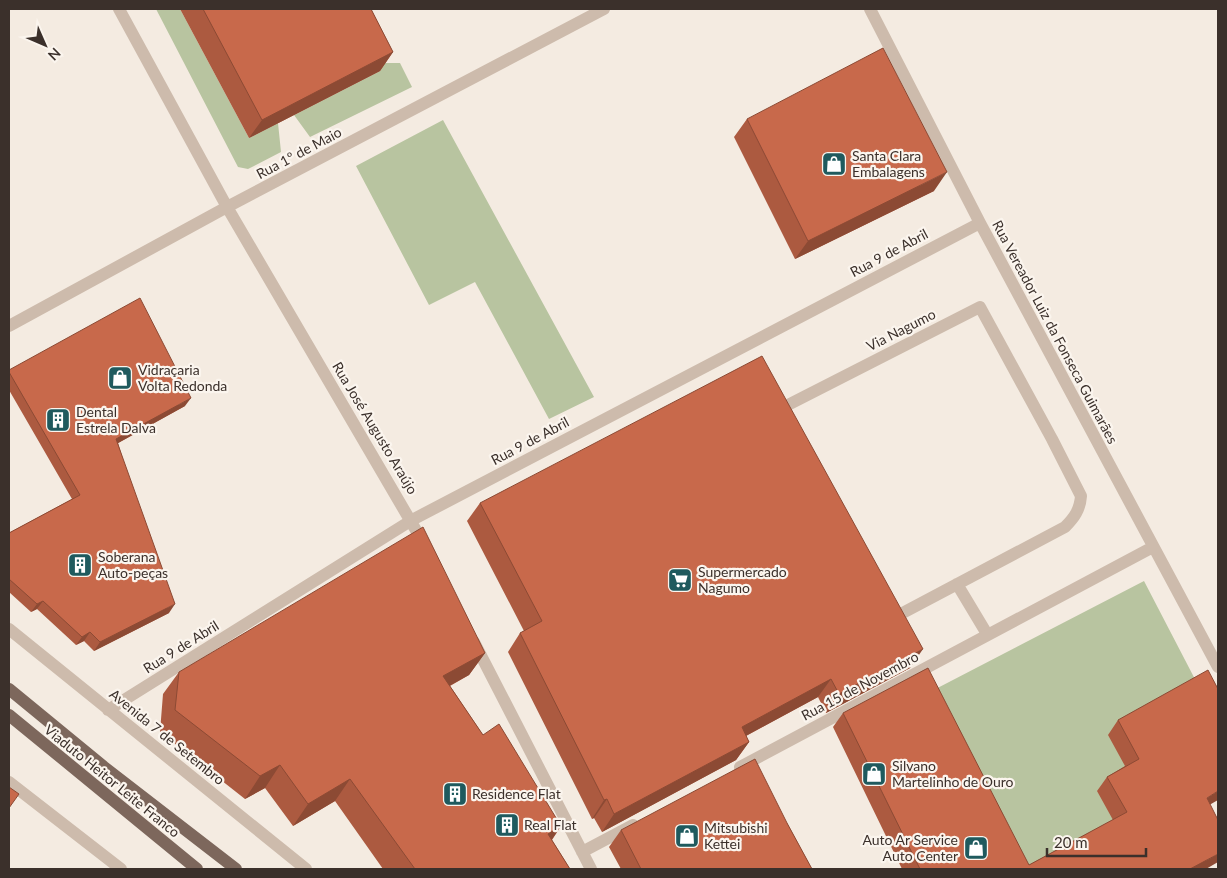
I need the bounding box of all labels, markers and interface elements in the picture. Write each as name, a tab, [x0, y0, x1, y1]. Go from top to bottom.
north arrow	[20, 20, 70, 70]
text: N	[45, 45, 64, 64]
street label: Rua 1º de Maio	[253, 123, 344, 182]
place label: Santa Clara Embalagens	[852, 147, 925, 180]
shop icon: Santa Clara Embalagens	[821, 151, 847, 177]
street label: Rua Vereador Luiz da Fonseca Guimarães	[989, 217, 1122, 446]
street label: Rua 9 de Abril	[847, 225, 931, 280]
street label: Via Nagumo	[863, 305, 938, 354]
street label: Rua José Augusto Araújo	[329, 358, 422, 497]
place label: Vidraçaria Volta Redonda	[138, 361, 227, 394]
shop icon: Vidraçaria Volta Redonda	[107, 365, 133, 391]
place label: Dental Estrela Dalva	[76, 403, 156, 436]
building icon: Dental Estrela Dalva	[45, 407, 71, 433]
street label: Rua 9 de Abril	[488, 413, 572, 468]
place label: Soberana Auto-peças	[98, 548, 168, 581]
building icon: Soberana Auto-peças	[67, 552, 93, 578]
place label: Supermercado Nagumo	[698, 563, 787, 596]
supermarket icon: Supermercado Nagumo	[667, 567, 693, 593]
street label: Rua 9 de Abril	[140, 617, 222, 677]
street label: Rua 15 de Novembro	[798, 647, 921, 724]
street label: Avenida 7 de Setembro	[106, 685, 228, 788]
street label: Viaduto Heitor Leite Franco	[41, 721, 184, 841]
place label: Silvano Martelinho de Ouro	[892, 757, 1014, 790]
shop icon: Silvano Martelinho de Ouro	[861, 761, 887, 787]
building icon: Residence Flat	[442, 781, 468, 807]
place label: Residence Flat	[472, 785, 561, 802]
building icon: Real Flat	[494, 812, 520, 838]
place label: Real Flat	[524, 816, 577, 833]
place label: Mitsubishi Kettei	[704, 819, 768, 852]
shop icon: Mitsubishi Kettei	[674, 823, 700, 849]
scale bar	[1047, 826, 1146, 858]
place label: Auto Ar Service Auto Center	[862, 831, 958, 864]
text: 20 m	[1054, 833, 1088, 851]
shop icon: Auto Ar Service Auto Center	[963, 835, 989, 861]

